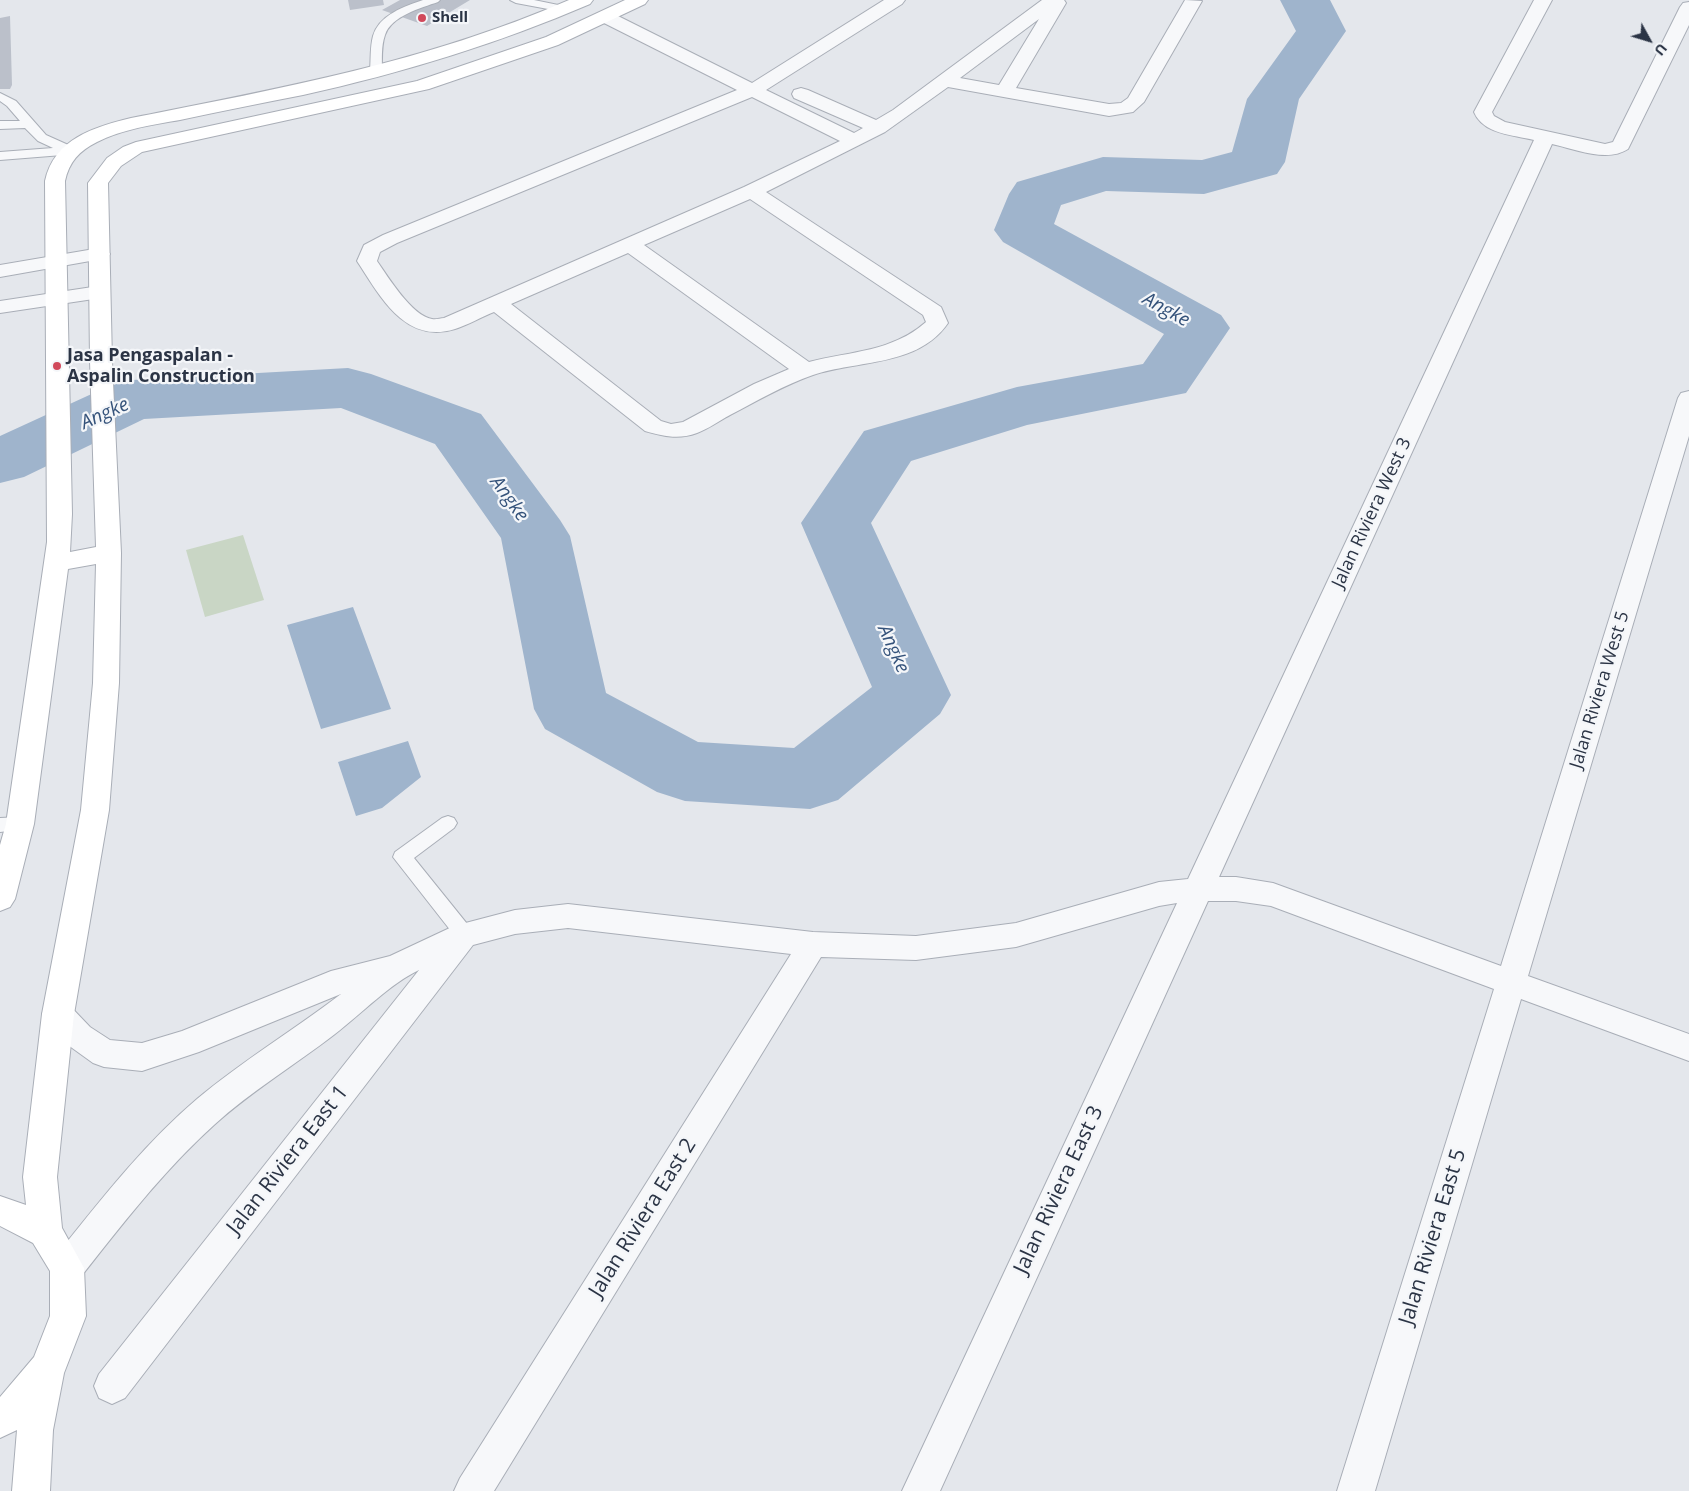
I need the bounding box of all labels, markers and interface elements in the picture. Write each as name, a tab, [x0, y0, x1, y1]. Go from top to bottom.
place label: Shell	[432, 9, 468, 27]
marker: Shell	[416, 12, 428, 24]
north arrow	[1624, 15, 1674, 65]
text: U	[1650, 40, 1672, 60]
water label: Angke	[1139, 288, 1193, 332]
place label: Jasa Pengaspalan - Aspalin Construction	[67, 345, 255, 388]
marker: Jasa Pengaspalan - Aspalin Construction	[51, 360, 63, 372]
water label: Angke	[77, 393, 133, 435]
street label: Jalan Riviera West 3	[1328, 435, 1416, 591]
water label: Angke	[485, 472, 533, 526]
street label: Jalan Riviera West 5	[1566, 609, 1634, 771]
water label: Angke	[872, 621, 914, 677]
street label: Jalan Riviera East 1	[222, 1080, 354, 1240]
street label: Jalan Riviera East 3	[1009, 1102, 1109, 1278]
street label: Jalan Riviera East 2	[584, 1134, 702, 1302]
street label: Jalan Riviera East 5	[1394, 1146, 1472, 1328]

